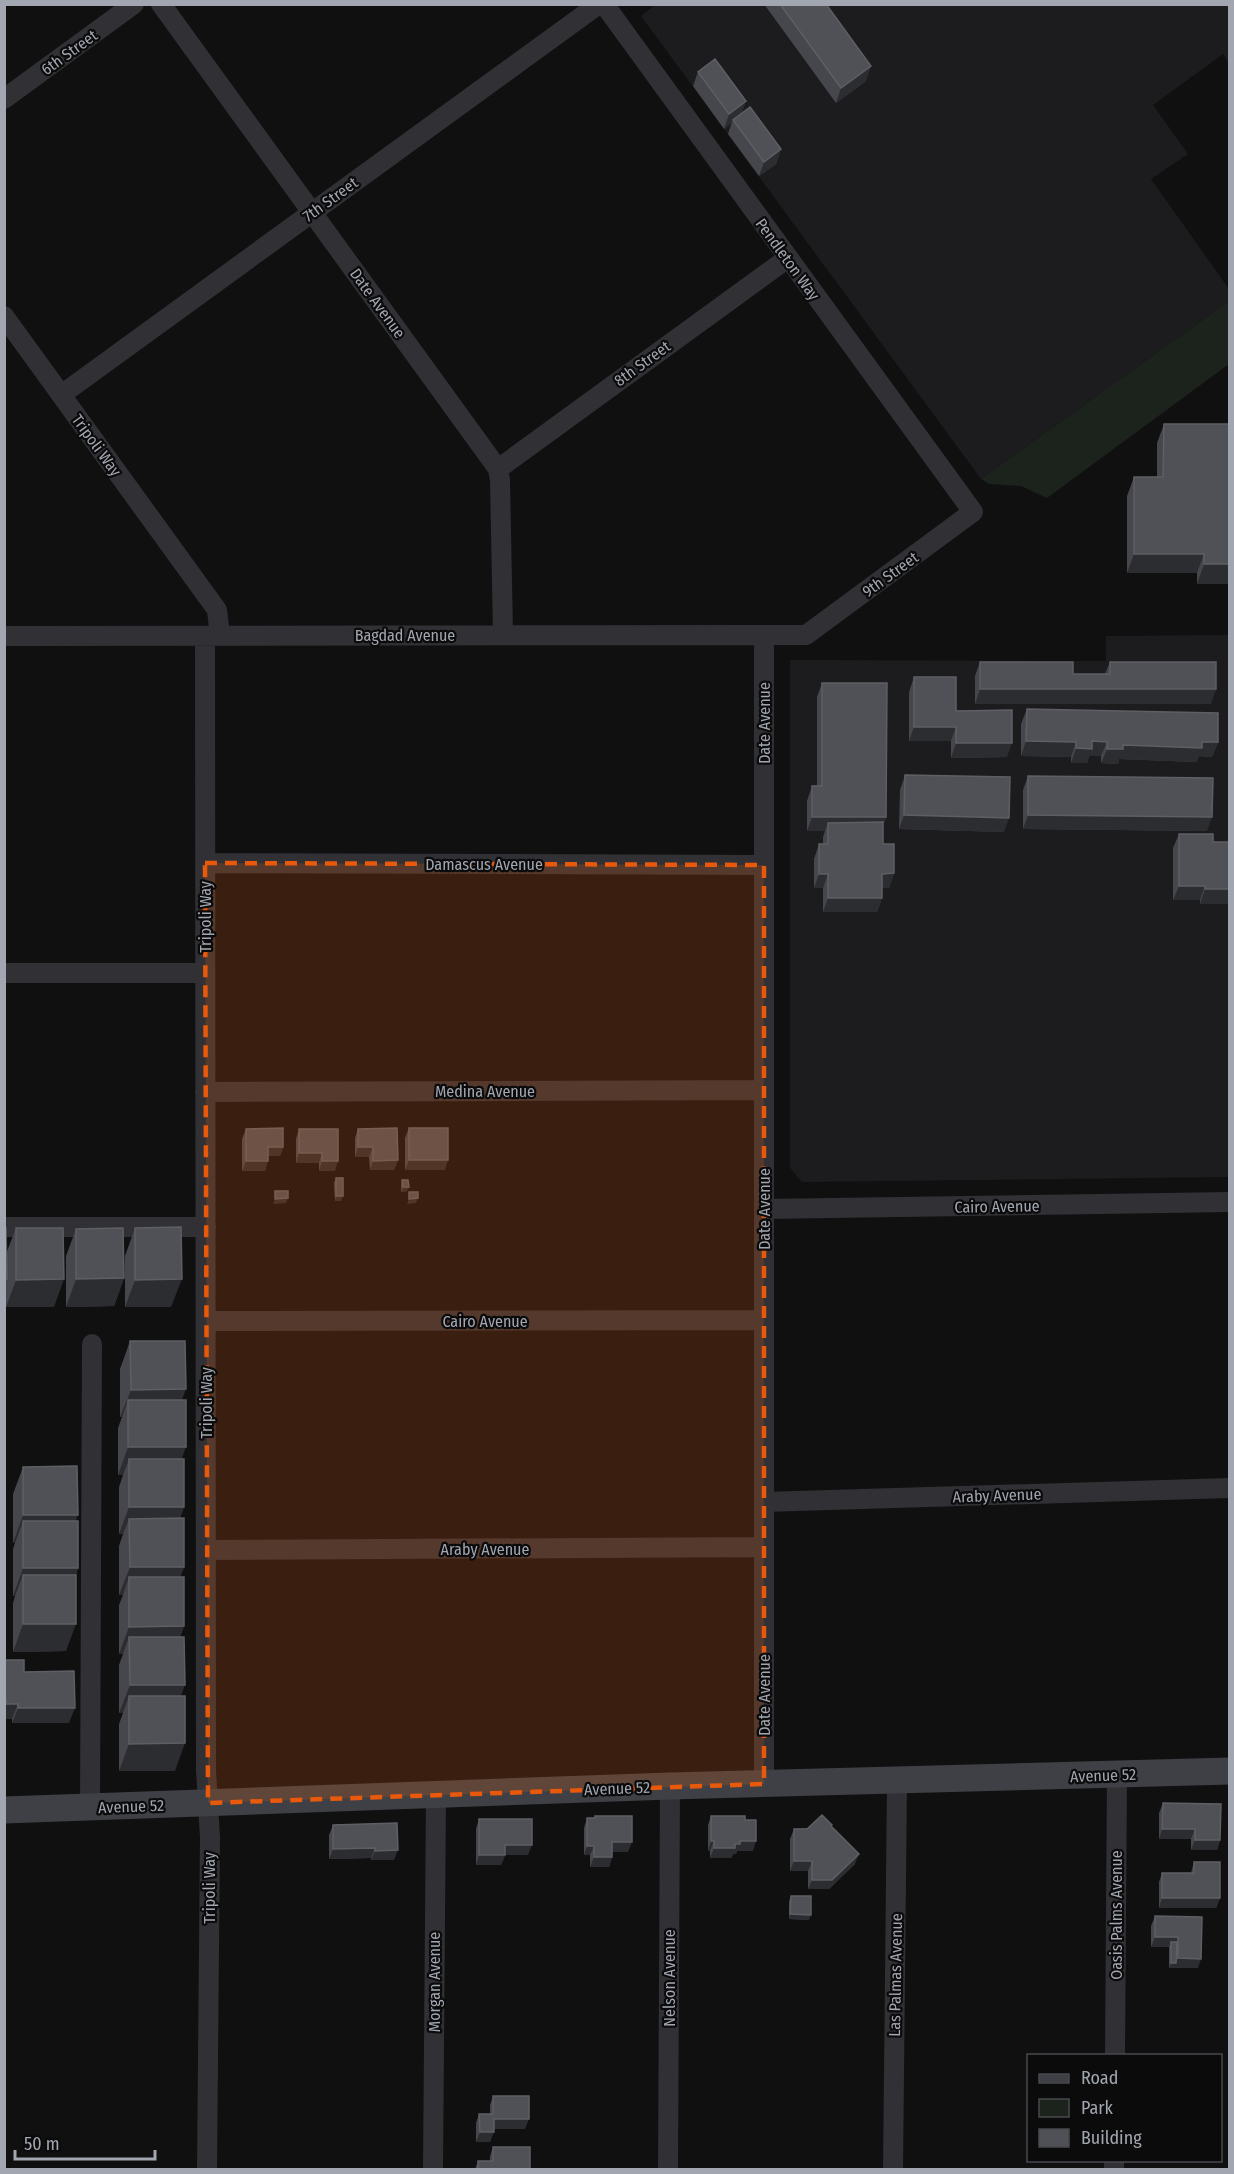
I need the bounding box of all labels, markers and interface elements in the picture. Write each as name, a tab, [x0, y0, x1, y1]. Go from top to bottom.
street label: 6th Street	[38, 25, 102, 79]
street label: 7th Street	[299, 173, 362, 226]
street label: Pendleton Way	[751, 215, 824, 305]
street label: Date Avenue	[346, 265, 409, 342]
street label: 8th Street	[611, 336, 675, 390]
street label: Tripoli Way	[68, 411, 126, 481]
street label: 9th Street	[859, 547, 923, 601]
street label: Bagdad Avenue	[355, 626, 455, 645]
street label: Date Avenue	[755, 682, 774, 764]
street label: Damascus Avenue	[425, 855, 543, 874]
street label: Tripoli Way	[196, 880, 215, 953]
street label: Medina Avenue	[435, 1082, 535, 1101]
street label: Date Avenue	[755, 1168, 774, 1250]
street label: Cairo Avenue	[954, 1196, 1040, 1217]
street label: Cairo Avenue	[442, 1312, 528, 1331]
street label: Tripoli Way	[197, 1366, 216, 1439]
street label: Araby Avenue	[952, 1484, 1042, 1507]
street label: Araby Avenue	[441, 1540, 529, 1559]
street label: Date Avenue	[755, 1654, 774, 1736]
street label: Avenue 52	[1070, 1765, 1136, 1786]
street label: Avenue 52	[584, 1778, 650, 1799]
street label: Avenue 52	[98, 1796, 164, 1817]
street label: Oasis Palms Avenue	[1107, 1850, 1126, 1980]
street label: Tripoli Way	[200, 1851, 219, 1924]
street label: Las Palmas Avenue	[885, 1913, 906, 2037]
street label: Nelson Avenue	[660, 1929, 679, 2027]
street label: Morgan Avenue	[425, 1932, 444, 2032]
legend	[1027, 2054, 1222, 2162]
text: Road	[1081, 2067, 1118, 2089]
text: Park	[1081, 2097, 1114, 2119]
scale bar	[15, 2123, 154, 2161]
text: Building	[1081, 2127, 1142, 2149]
text: 50 m	[24, 2133, 60, 2155]

